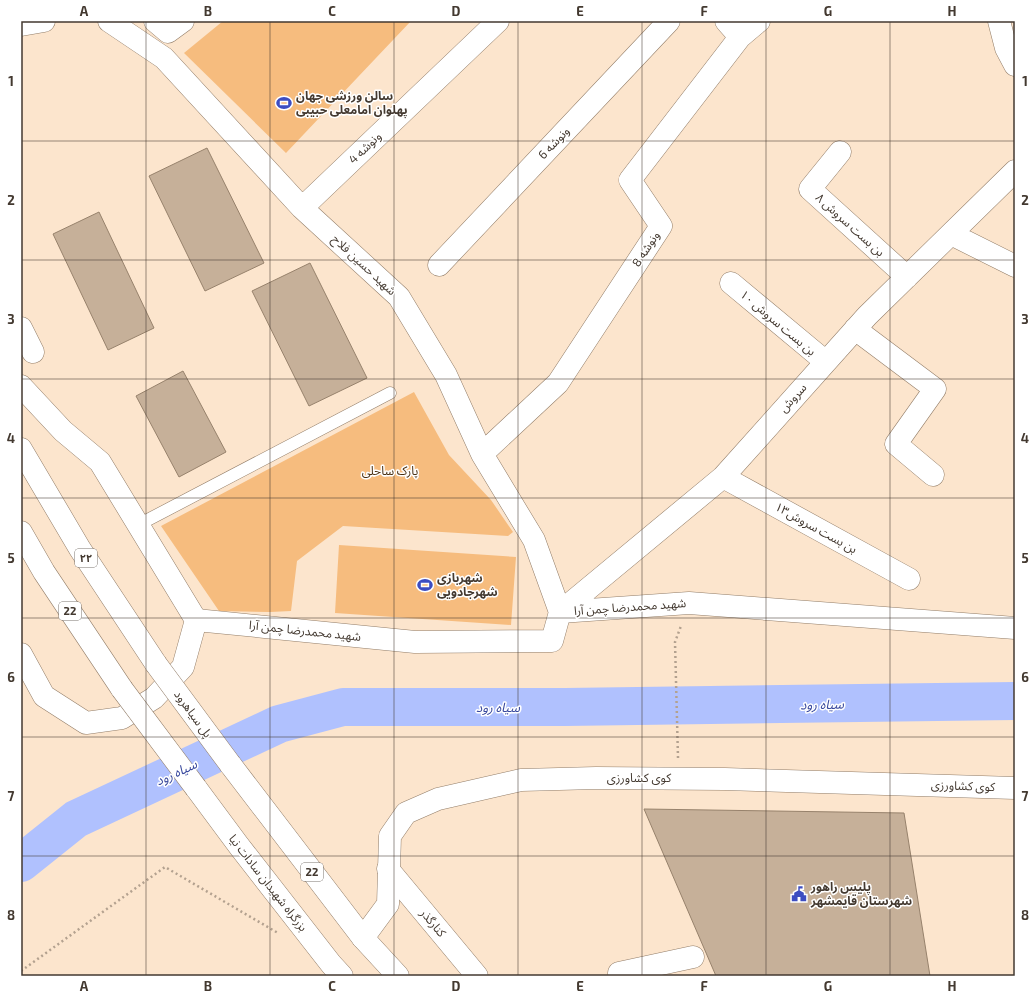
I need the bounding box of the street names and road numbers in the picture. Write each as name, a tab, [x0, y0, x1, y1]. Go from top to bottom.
street label: ونوشه 6	[535, 123, 572, 162]
street label: ونوشه 4	[345, 128, 384, 167]
street label: بن بست سروش ۸	[813, 190, 888, 259]
street label: ونوشه 8	[629, 228, 663, 269]
street label: شهید حسین فلاح	[328, 231, 400, 300]
street label: بن بست سروش ۱۰	[737, 287, 819, 359]
street label: سروش	[776, 380, 810, 415]
street label: بن بست سروش۱۳	[773, 499, 860, 556]
road number: ۲۲	[75, 549, 97, 567]
street label: شهید محمدرضا چمن آرا	[573, 595, 687, 619]
road number: 22	[59, 602, 81, 620]
street label: شهید محمدرضا چمن آرا	[248, 617, 362, 645]
street label: پل سیاهرود	[170, 687, 216, 741]
street label: کوی کشاورزی	[607, 770, 672, 785]
street label: کوی کشاورزی	[931, 777, 996, 794]
street label: بزرگراه شهیدان سادات نیا	[226, 831, 311, 934]
road number: 22	[301, 863, 323, 881]
street label: کنارگذر	[417, 905, 450, 941]

